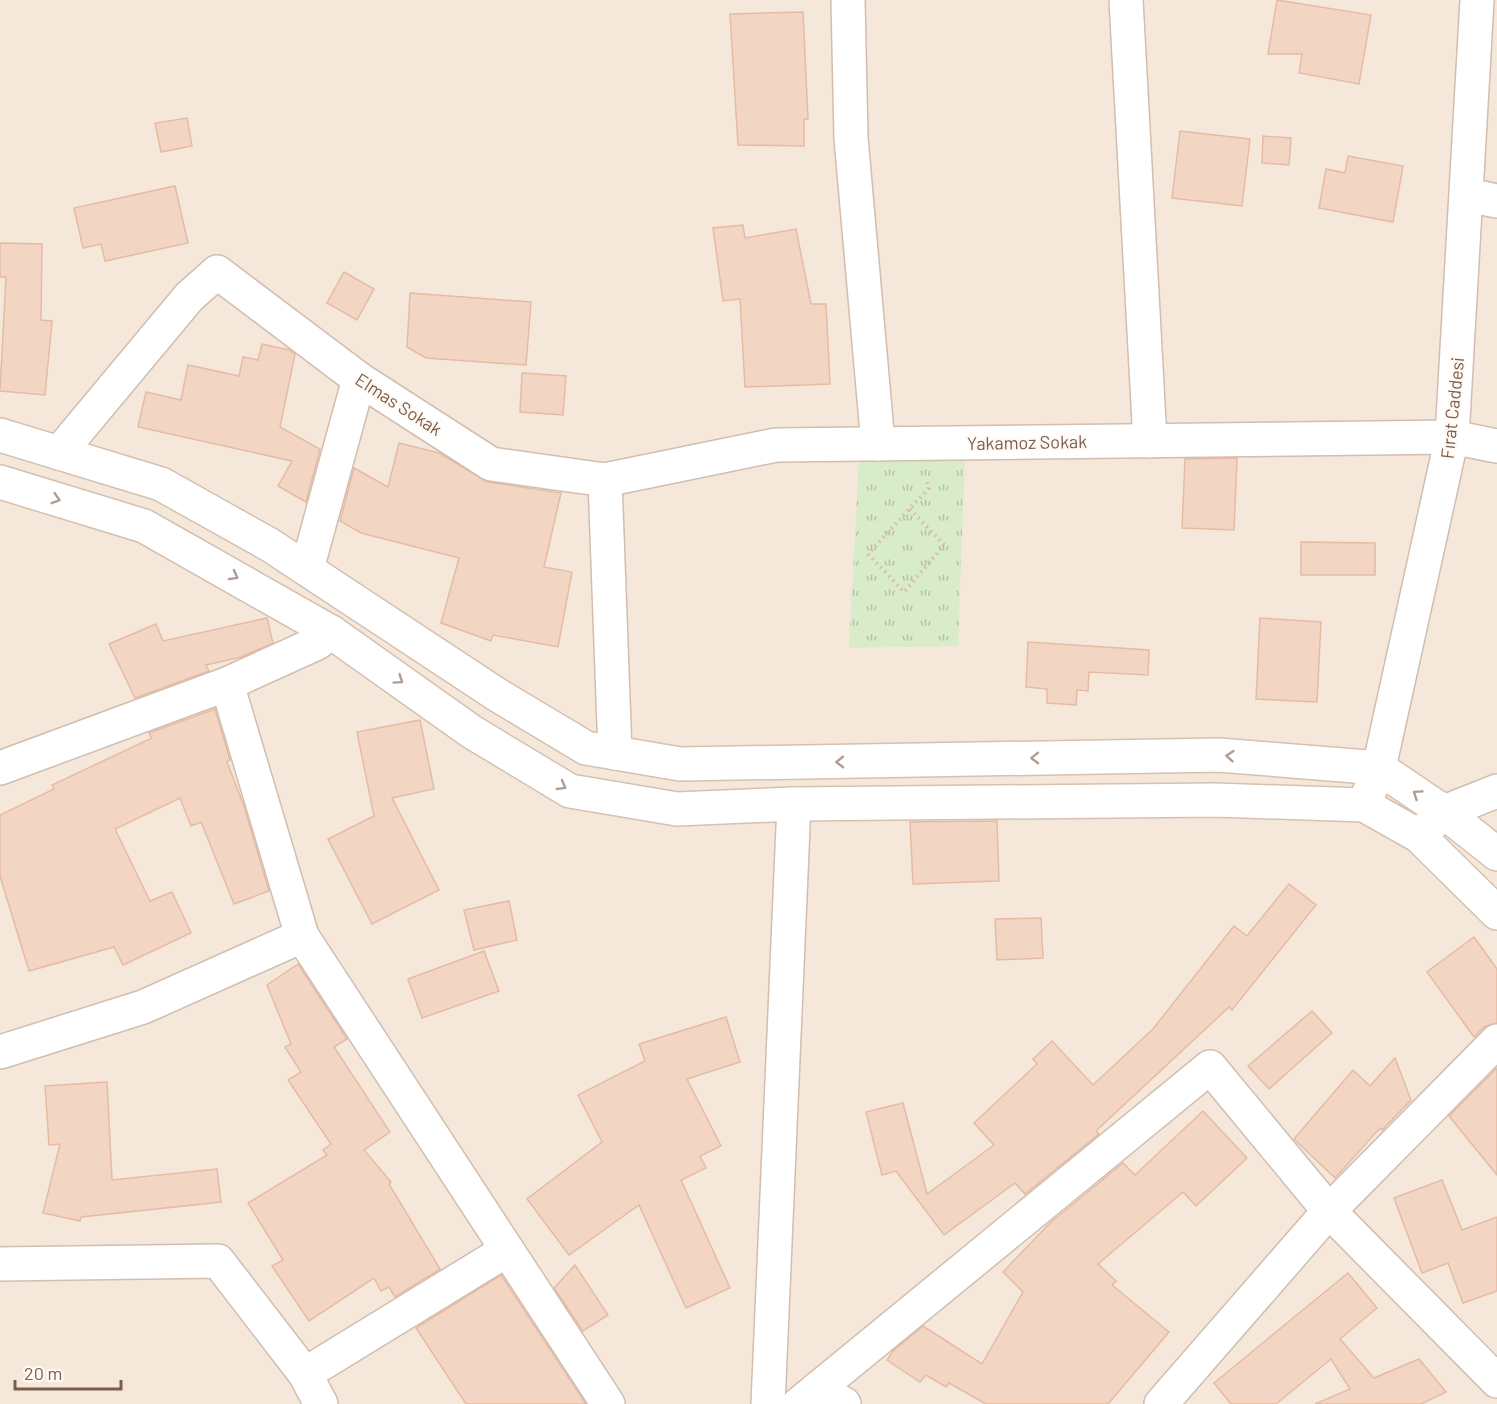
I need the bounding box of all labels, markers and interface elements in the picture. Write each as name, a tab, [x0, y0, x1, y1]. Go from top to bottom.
street label: Fırat Caddesi	[1436, 356, 1468, 460]
street label: Elmas Sokak	[352, 368, 446, 440]
street label: Yakamoz Sokak	[967, 430, 1087, 454]
one-way arrow	[50, 492, 61, 504]
one-way arrow	[228, 569, 238, 580]
one-way arrow	[392, 673, 403, 684]
one-way arrow	[1226, 750, 1235, 763]
one-way arrow	[1031, 752, 1040, 764]
one-way arrow	[836, 755, 845, 768]
one-way arrow	[556, 779, 566, 790]
one-way arrow	[1412, 790, 1423, 801]
scale bar	[15, 1353, 122, 1391]
text: 20 m	[24, 1362, 62, 1384]

